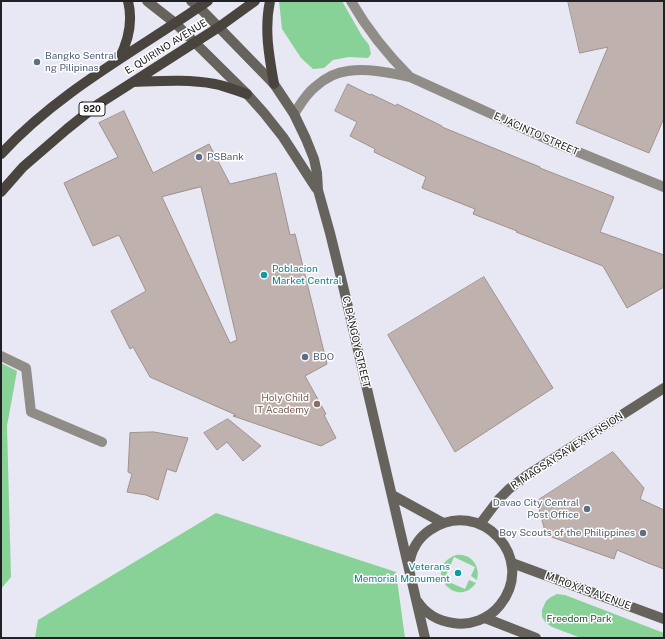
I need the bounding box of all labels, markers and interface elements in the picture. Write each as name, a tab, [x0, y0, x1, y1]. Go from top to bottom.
street label: E. QUIRINO AVENUE	[123, 17, 209, 77]
place label: Bangko Sentral ng Pilipinas	[45, 50, 117, 74]
marker: Bangko Sentral ng Pilipinas	[32, 57, 42, 67]
road number: 920	[79, 102, 105, 116]
street label: E. JACINTO STREET	[492, 110, 580, 158]
place label: PSBank	[207, 151, 244, 163]
marker: PSBank	[194, 152, 204, 162]
place label: Poblacion Market Central	[272, 263, 342, 286]
marker: Poblacion Market Central	[259, 270, 269, 280]
street label: C. BANGOY STREET	[340, 295, 372, 389]
place label: BDO	[313, 351, 334, 363]
marker: BDO	[300, 352, 310, 362]
place label: Holy Child IT Academy	[254, 392, 309, 416]
marker: Holy Child IT Academy	[312, 399, 322, 409]
street label: R. MAGSAYSAY EXTENSION	[509, 410, 625, 492]
place label: Davao City Central Post Office	[493, 497, 579, 520]
marker: Davao City Central Post Office	[582, 504, 592, 514]
place label: Boy Scouts of the Philippines	[499, 527, 635, 539]
marker: Boy Scouts of the Philippines	[638, 528, 648, 538]
place label: Veterans Memorial Monument	[354, 561, 450, 584]
marker: Veterans Memorial Monument	[453, 568, 463, 578]
street label: M. ROXAS AVENUE	[544, 570, 632, 612]
park label: Freedom Park	[546, 613, 612, 625]

